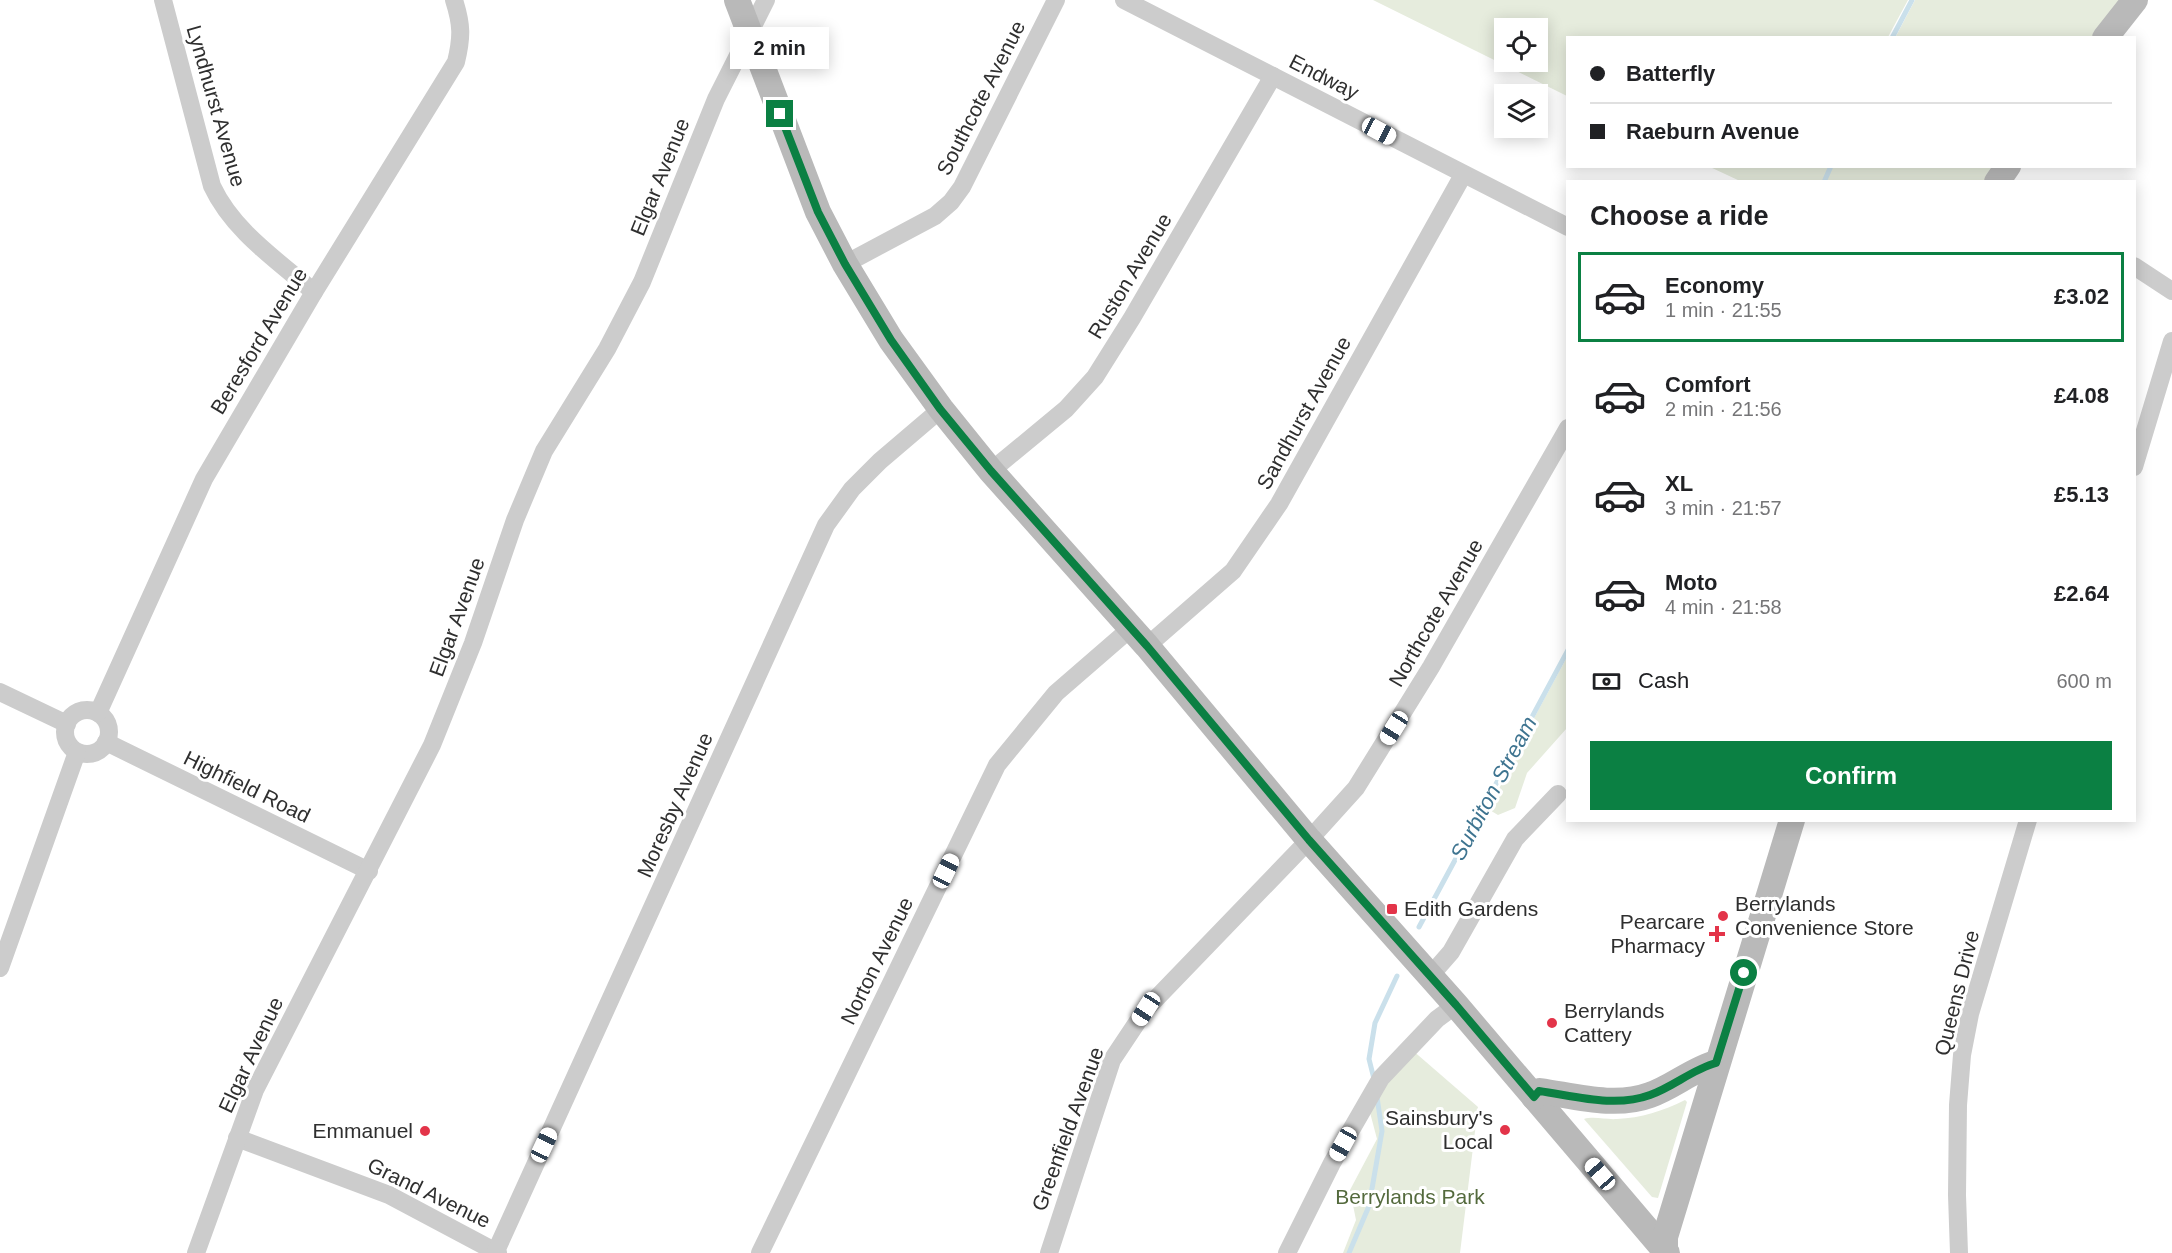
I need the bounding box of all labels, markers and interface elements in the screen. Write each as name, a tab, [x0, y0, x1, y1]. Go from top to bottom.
street label: Southcote Avenue	[932, 17, 1029, 179]
map controls	[1494, 18, 1548, 138]
button: locate	[1494, 18, 1548, 72]
street label: Lyndhurst Avenue	[182, 22, 251, 189]
callout: 2 min	[730, 27, 830, 69]
text: 2 min	[753, 37, 806, 59]
street label: Endway	[1286, 49, 1363, 104]
text: Batterfly	[1626, 61, 1715, 86]
button: layers	[1494, 84, 1548, 138]
route end	[766, 100, 793, 127]
street label: Elgar Avenue	[626, 115, 694, 239]
car	[1359, 115, 1399, 147]
text: Raeburn Avenue	[1626, 119, 1799, 144]
text: Choose a ride	[1590, 201, 1769, 231]
street label: Ruston Avenue	[1083, 209, 1176, 343]
street label: Beresford Avenue	[206, 263, 311, 418]
icon: car	[1593, 270, 1647, 324]
text: Economy	[1665, 273, 1764, 298]
text: £3.02	[2054, 284, 2109, 309]
text: 1 min · 21:55	[1665, 299, 1782, 321]
street label: Sandhurst Avenue	[1252, 332, 1355, 493]
icon: car	[1593, 369, 1647, 423]
text: Comfort	[1665, 372, 1751, 397]
text: £4.08	[2054, 383, 2109, 408]
text: 2 min · 21:56	[1665, 398, 1782, 420]
icon: car	[1593, 468, 1647, 522]
text: XL	[1665, 471, 1693, 496]
text: £5.13	[2054, 482, 2109, 507]
text: 3 min · 21:57	[1665, 497, 1782, 519]
street label: Northcote Avenue	[1384, 535, 1487, 691]
street label: Elgar Avenue	[424, 554, 489, 679]
icon: car	[1593, 567, 1647, 621]
text: Moto	[1665, 570, 1718, 595]
text: £2.64	[2054, 581, 2109, 606]
text: 4 min · 21:58	[1665, 596, 1782, 618]
icon: cash	[1590, 665, 1623, 698]
text: Cash	[1638, 668, 1689, 693]
text: 600 m	[2056, 670, 2112, 692]
car	[1377, 708, 1411, 748]
water label: Surbiton Stream	[1445, 712, 1542, 864]
street label: Moresby Avenue	[632, 729, 717, 881]
button: Confirm	[1590, 741, 2112, 810]
street label: Highfield Road	[180, 746, 314, 827]
car	[930, 851, 962, 891]
place label: Berrylands Convenience Store	[1735, 892, 1914, 939]
street label: Norton Avenue	[836, 893, 917, 1028]
place label: Edith Gardens	[1404, 897, 1538, 920]
marker: Edith Gardens	[1385, 902, 1399, 916]
marker: Berrylands Convenience Store	[1716, 909, 1730, 923]
place label: Pearcare Pharmacy	[1610, 910, 1705, 957]
marker: Pearcare Pharmacy	[1710, 927, 1724, 941]
street label: Queens Drive	[1930, 928, 1983, 1058]
route start	[1730, 959, 1757, 986]
car	[1129, 989, 1163, 1029]
street label: Elgar Avenue	[214, 993, 287, 1116]
place label: Berrylands Cattery	[1564, 999, 1664, 1046]
marker: Berrylands Cattery	[1545, 1016, 1559, 1030]
street label: Greenfield Avenue	[1027, 1044, 1108, 1214]
place label: Sainsbury's Local	[1385, 1106, 1493, 1153]
place label: Emmanuel	[313, 1119, 413, 1142]
marker: Sainsbury's Local	[1498, 1123, 1512, 1137]
marker: Emmanuel	[418, 1124, 432, 1138]
car	[1326, 1124, 1360, 1164]
car	[528, 1125, 560, 1165]
street label: Grand Avenue	[364, 1153, 494, 1232]
car	[1581, 1155, 1619, 1193]
park label: Berrylands Park	[1335, 1185, 1485, 1208]

